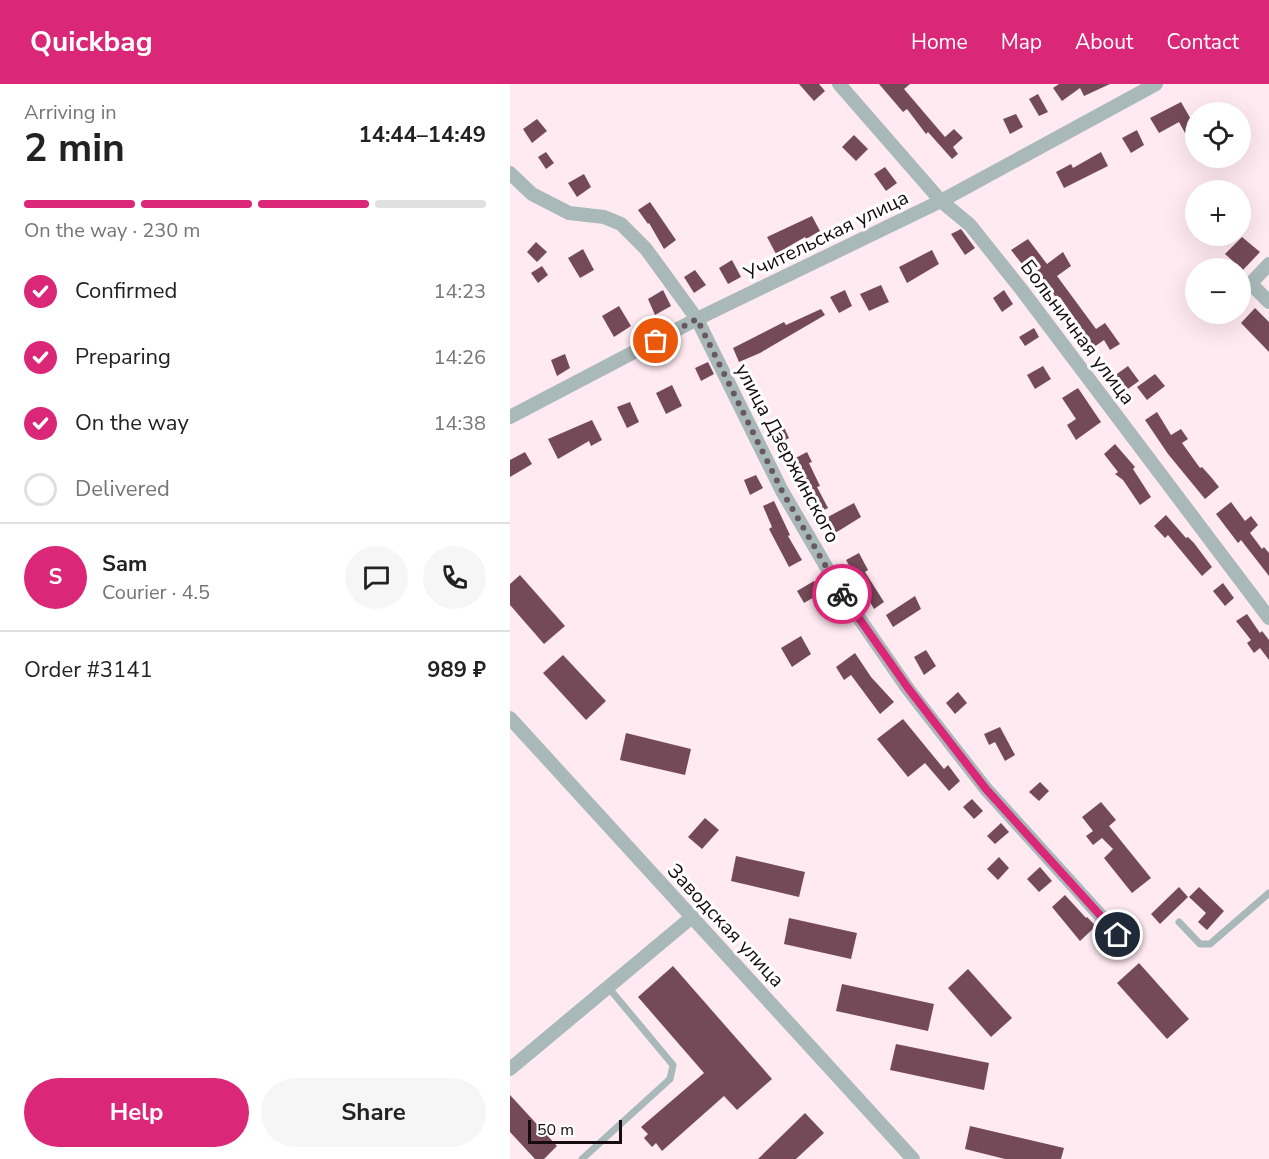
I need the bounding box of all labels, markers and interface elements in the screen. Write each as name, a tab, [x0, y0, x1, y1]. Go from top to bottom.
text: Quickbag	[30, 23, 153, 61]
text: Home	[911, 28, 968, 56]
text: Map	[1001, 28, 1042, 56]
text: About	[1075, 28, 1133, 56]
text: Contact	[1166, 28, 1239, 56]
text: Arriving in	[24, 99, 117, 126]
map controls	[1185, 102, 1251, 324]
button: locate	[1185, 102, 1251, 168]
text: 14:44–14:49	[358, 120, 486, 150]
text: 2 min	[24, 122, 125, 175]
button: +	[1185, 180, 1251, 246]
street label: Учительская улица	[739, 184, 913, 287]
text: On the way · 230 m	[24, 217, 200, 244]
street label: Больничная улица	[1014, 254, 1141, 410]
button: −	[1185, 258, 1251, 324]
icon: check	[24, 275, 57, 308]
text: Confirmed	[75, 276, 177, 306]
text: 14:23	[433, 278, 486, 305]
pin	[630, 315, 681, 366]
icon: bag	[639, 324, 672, 357]
icon: check	[24, 341, 57, 374]
text: Preparing	[75, 342, 171, 372]
text: 14:26	[433, 344, 486, 371]
street label: улица Дзержинского	[729, 359, 846, 548]
icon: check	[24, 407, 57, 440]
text: On the way	[75, 408, 189, 438]
text: 14:38	[433, 410, 486, 437]
text: Delivered	[75, 474, 170, 504]
button: chat	[345, 546, 408, 609]
button: phone	[423, 546, 486, 609]
text: Sam	[102, 549, 147, 579]
text: S	[49, 562, 62, 592]
courier	[812, 564, 872, 624]
icon: bike	[826, 578, 859, 611]
text: Courier · 4.5	[102, 579, 210, 606]
text: Order #3141	[24, 655, 153, 685]
text: 989 ₽	[427, 655, 486, 685]
street label: Заводская улица	[661, 858, 790, 993]
pin	[1092, 909, 1143, 960]
icon: home	[1101, 918, 1134, 951]
button: Help	[24, 1078, 249, 1147]
button: Share	[261, 1078, 486, 1147]
scale bar	[528, 1117, 622, 1144]
text: 50 m	[537, 1119, 574, 1141]

